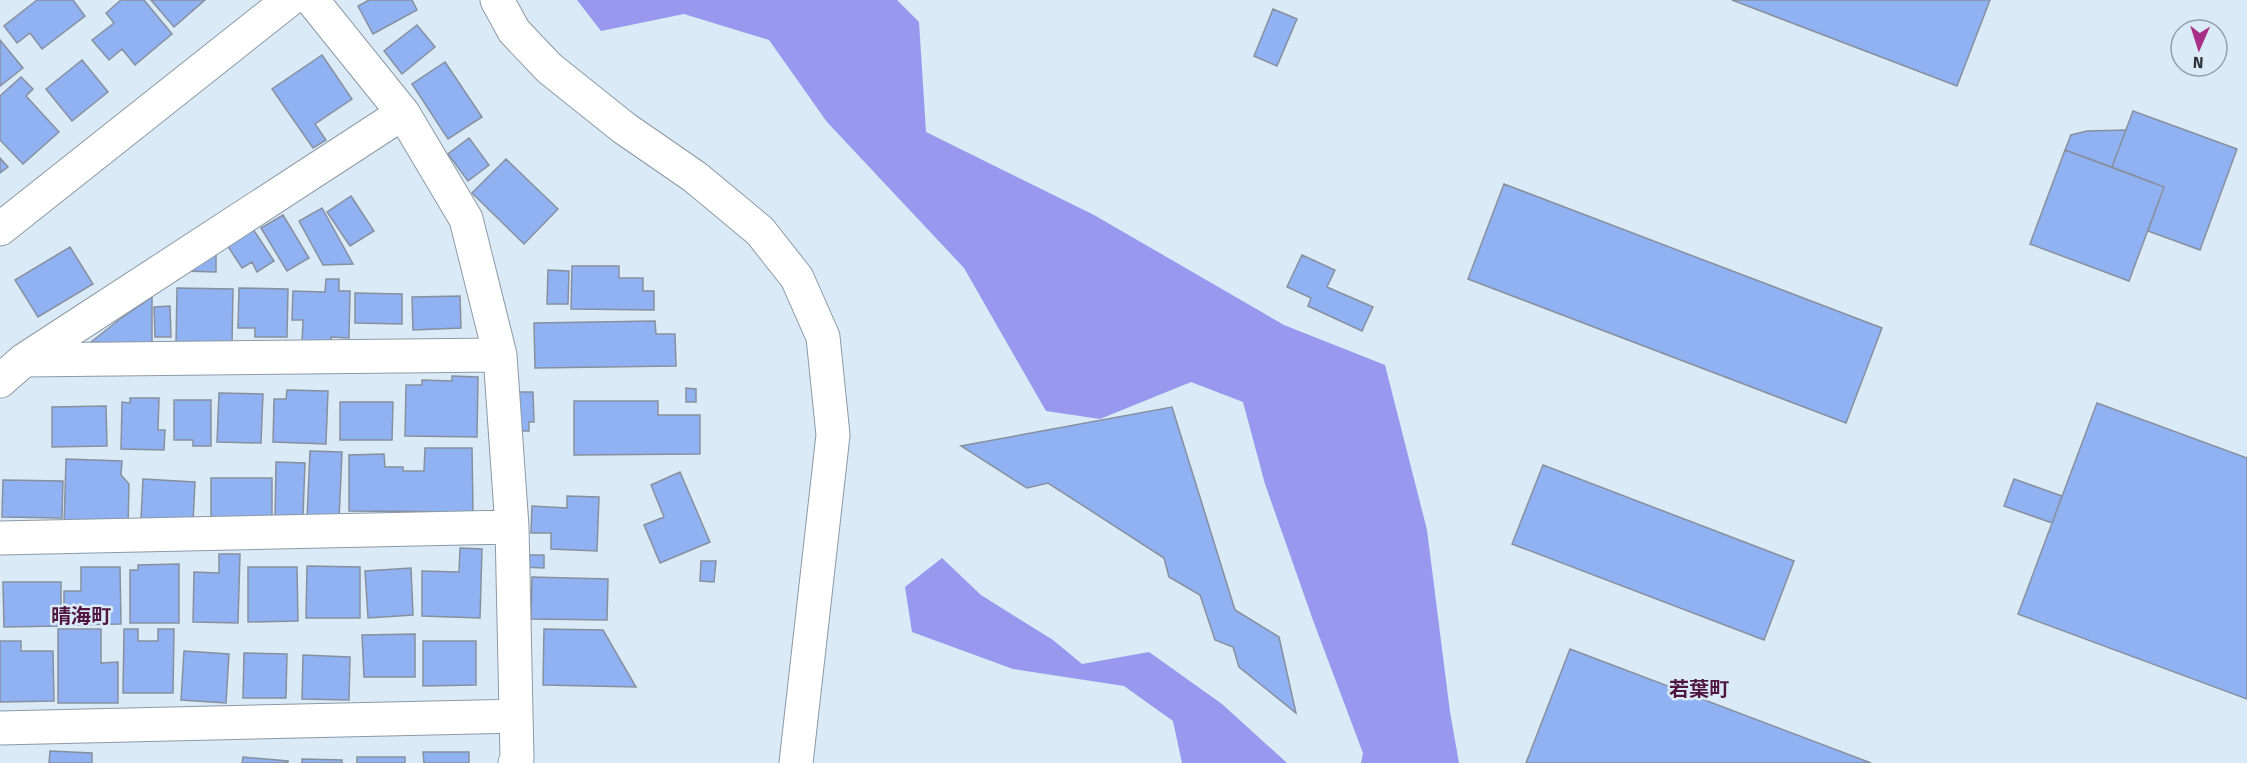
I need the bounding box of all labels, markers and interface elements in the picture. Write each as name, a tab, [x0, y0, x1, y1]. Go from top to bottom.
north arrow	[2169, 18, 2229, 78]
text: N	[2192, 53, 2204, 72]
district label: 晴海町	[51, 604, 111, 628]
district label: 若葉町	[1669, 677, 1729, 701]

